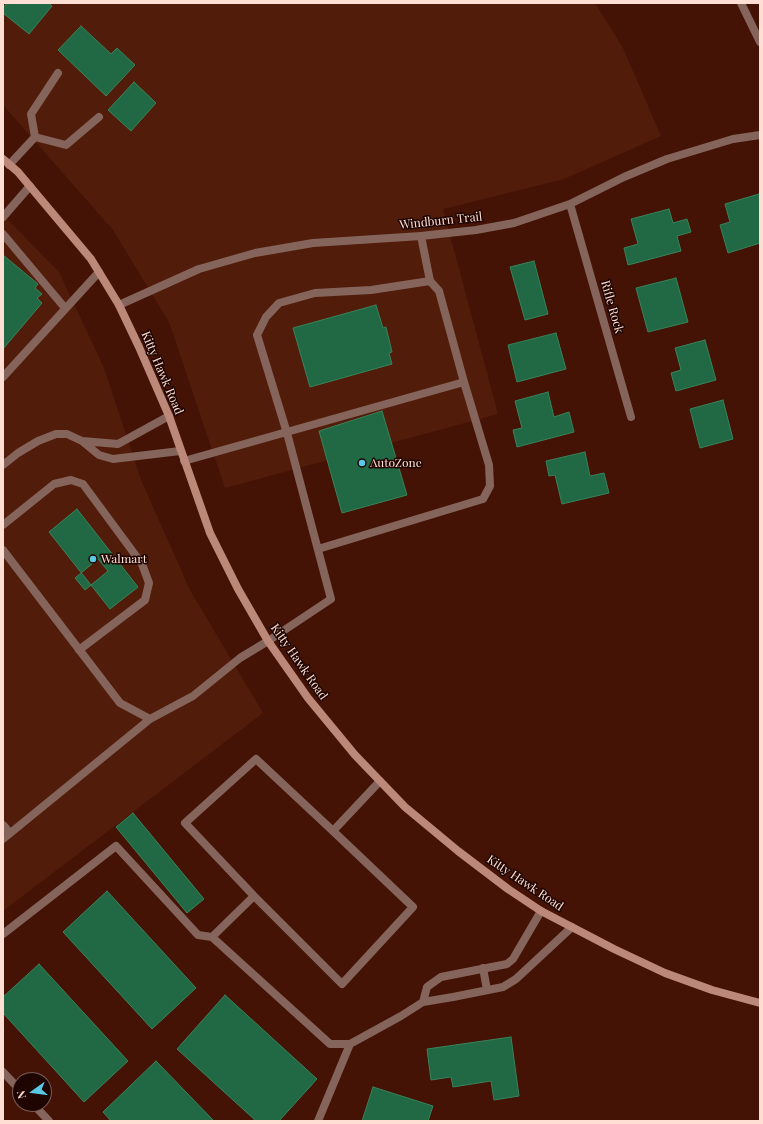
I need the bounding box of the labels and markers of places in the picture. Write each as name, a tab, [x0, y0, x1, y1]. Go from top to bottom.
place label: AutoZone	[370, 456, 422, 470]
marker: AutoZone	[357, 458, 367, 468]
place label: Walmart	[101, 552, 147, 566]
marker: Walmart	[88, 554, 98, 564]

